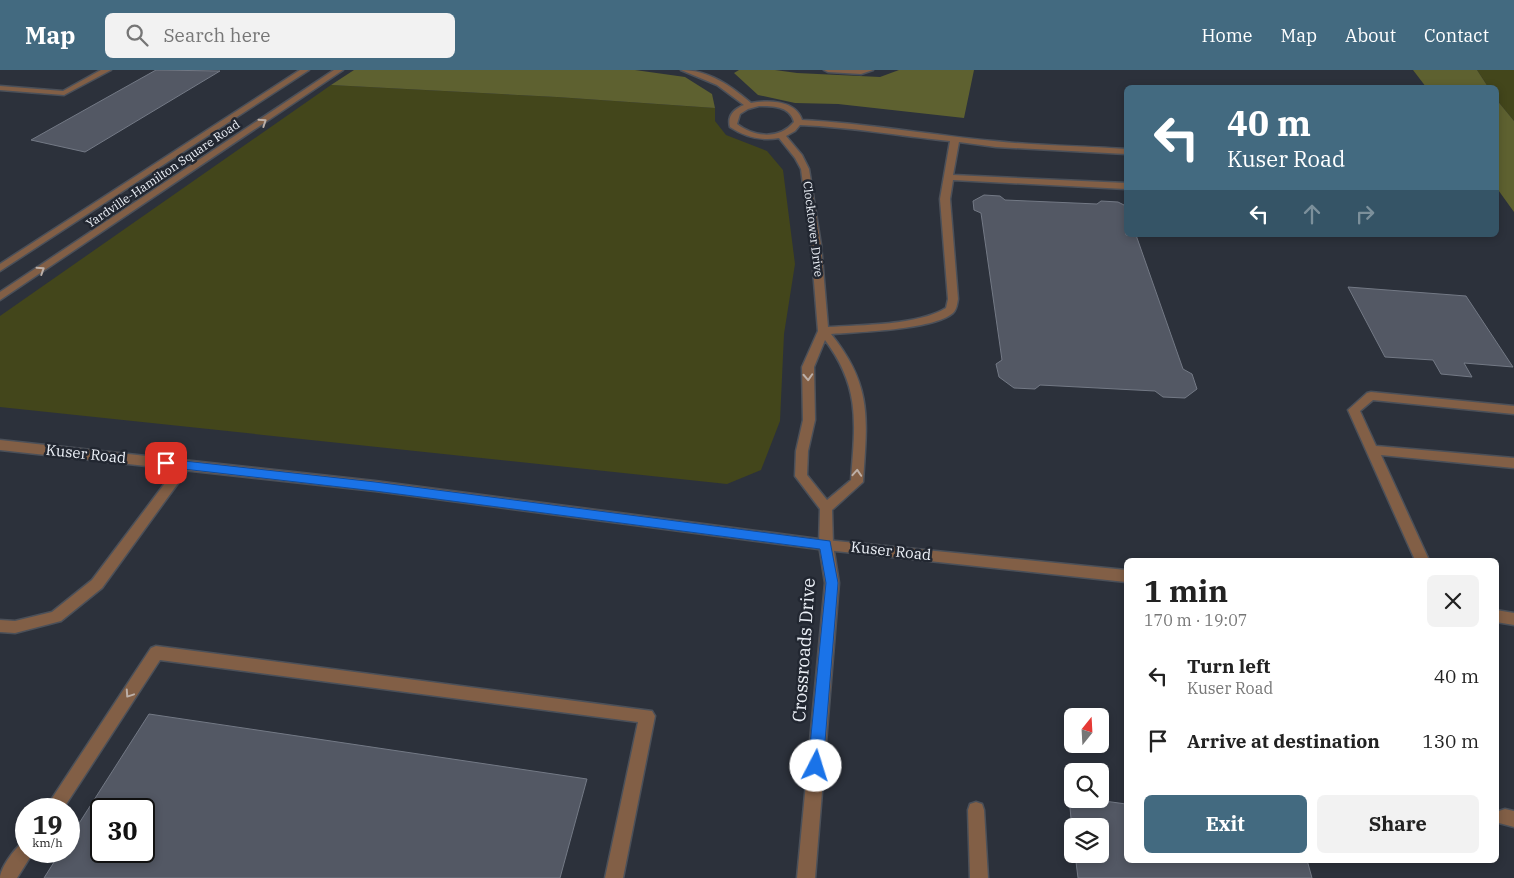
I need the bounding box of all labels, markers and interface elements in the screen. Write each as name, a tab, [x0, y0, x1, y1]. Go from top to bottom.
search box	[105, 13, 455, 58]
text: Map	[25, 19, 75, 51]
icon: search	[123, 21, 151, 49]
text: Search here	[163, 23, 270, 47]
text: Home	[1201, 24, 1253, 47]
text: Map	[1281, 24, 1317, 47]
text: About	[1345, 24, 1396, 47]
text: Contact	[1424, 24, 1489, 47]
text: 40 m	[1227, 100, 1311, 146]
icon: left	[1144, 105, 1209, 170]
street label: Yardville-Hamilton Square Road	[83, 116, 242, 231]
one-way arrow	[258, 118, 267, 128]
text: Kuser Road	[1227, 144, 1345, 173]
street label: Clocktower Drive	[800, 180, 827, 278]
icon: left	[1245, 200, 1273, 228]
icon: ahead	[1298, 200, 1326, 228]
icon: right	[1351, 200, 1379, 228]
one-way arrow	[35, 267, 44, 276]
one-way arrow	[803, 374, 813, 381]
street label: Kuser Road	[45, 440, 127, 467]
pin	[145, 442, 187, 484]
icon: arrive	[152, 449, 180, 477]
one-way arrow	[852, 469, 863, 477]
street label: Kuser Road	[850, 537, 932, 564]
text: 1 min	[1144, 571, 1228, 610]
button: close	[1427, 575, 1479, 627]
street label: Crossroads Drive	[787, 577, 820, 723]
text: 170 m · 19:07	[1144, 610, 1247, 630]
text: Turn left	[1187, 654, 1270, 678]
icon: left	[1144, 662, 1172, 690]
text: 40 m	[1434, 664, 1479, 688]
text: Kuser Road	[1187, 678, 1273, 698]
one-way arrow	[126, 688, 135, 698]
north arrow	[1064, 708, 1109, 752]
map controls	[1064, 708, 1109, 863]
icon: arrive	[1144, 727, 1172, 755]
text: Arrive at destination	[1187, 729, 1380, 753]
text: 130 m	[1422, 729, 1479, 753]
position arrow	[789, 739, 841, 791]
button: search	[1064, 763, 1109, 808]
button: Exit	[1144, 795, 1307, 853]
button: Share	[1317, 795, 1479, 853]
speed limit sign: 30	[90, 798, 155, 863]
text: 19	[32, 808, 63, 841]
button: layers	[1064, 818, 1109, 863]
text: km/h	[32, 835, 63, 850]

